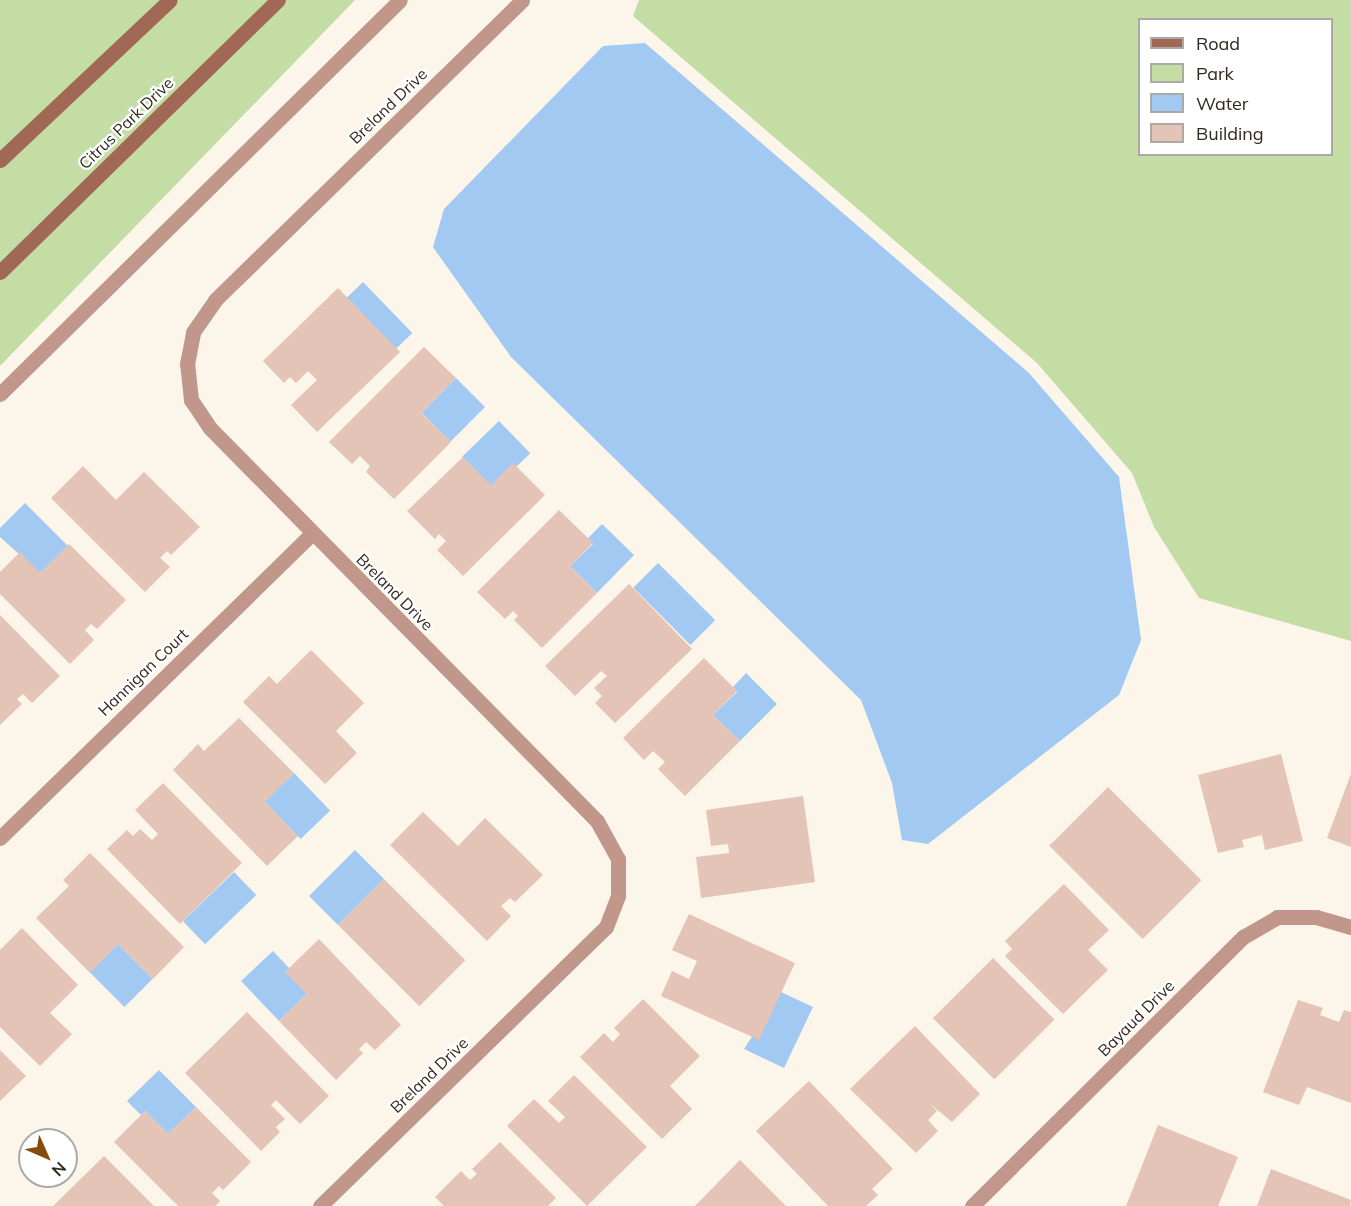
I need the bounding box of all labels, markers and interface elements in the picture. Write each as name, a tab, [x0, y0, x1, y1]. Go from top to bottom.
legend	[1138, 18, 1333, 156]
text: Road	[1196, 32, 1240, 55]
text: Park	[1196, 62, 1234, 85]
street label: Breland Drive	[345, 64, 431, 148]
street label: Citrus Park Drive	[75, 73, 177, 173]
text: Water	[1196, 92, 1248, 115]
text: Building	[1196, 122, 1264, 145]
street label: Breland Drive	[353, 550, 437, 634]
street label: Hannigan Court	[94, 624, 192, 720]
street label: Bayaud Drive	[1094, 976, 1178, 1060]
street label: Breland Drive	[386, 1033, 472, 1117]
north arrow	[18, 1128, 78, 1188]
text: N	[48, 1158, 71, 1181]

